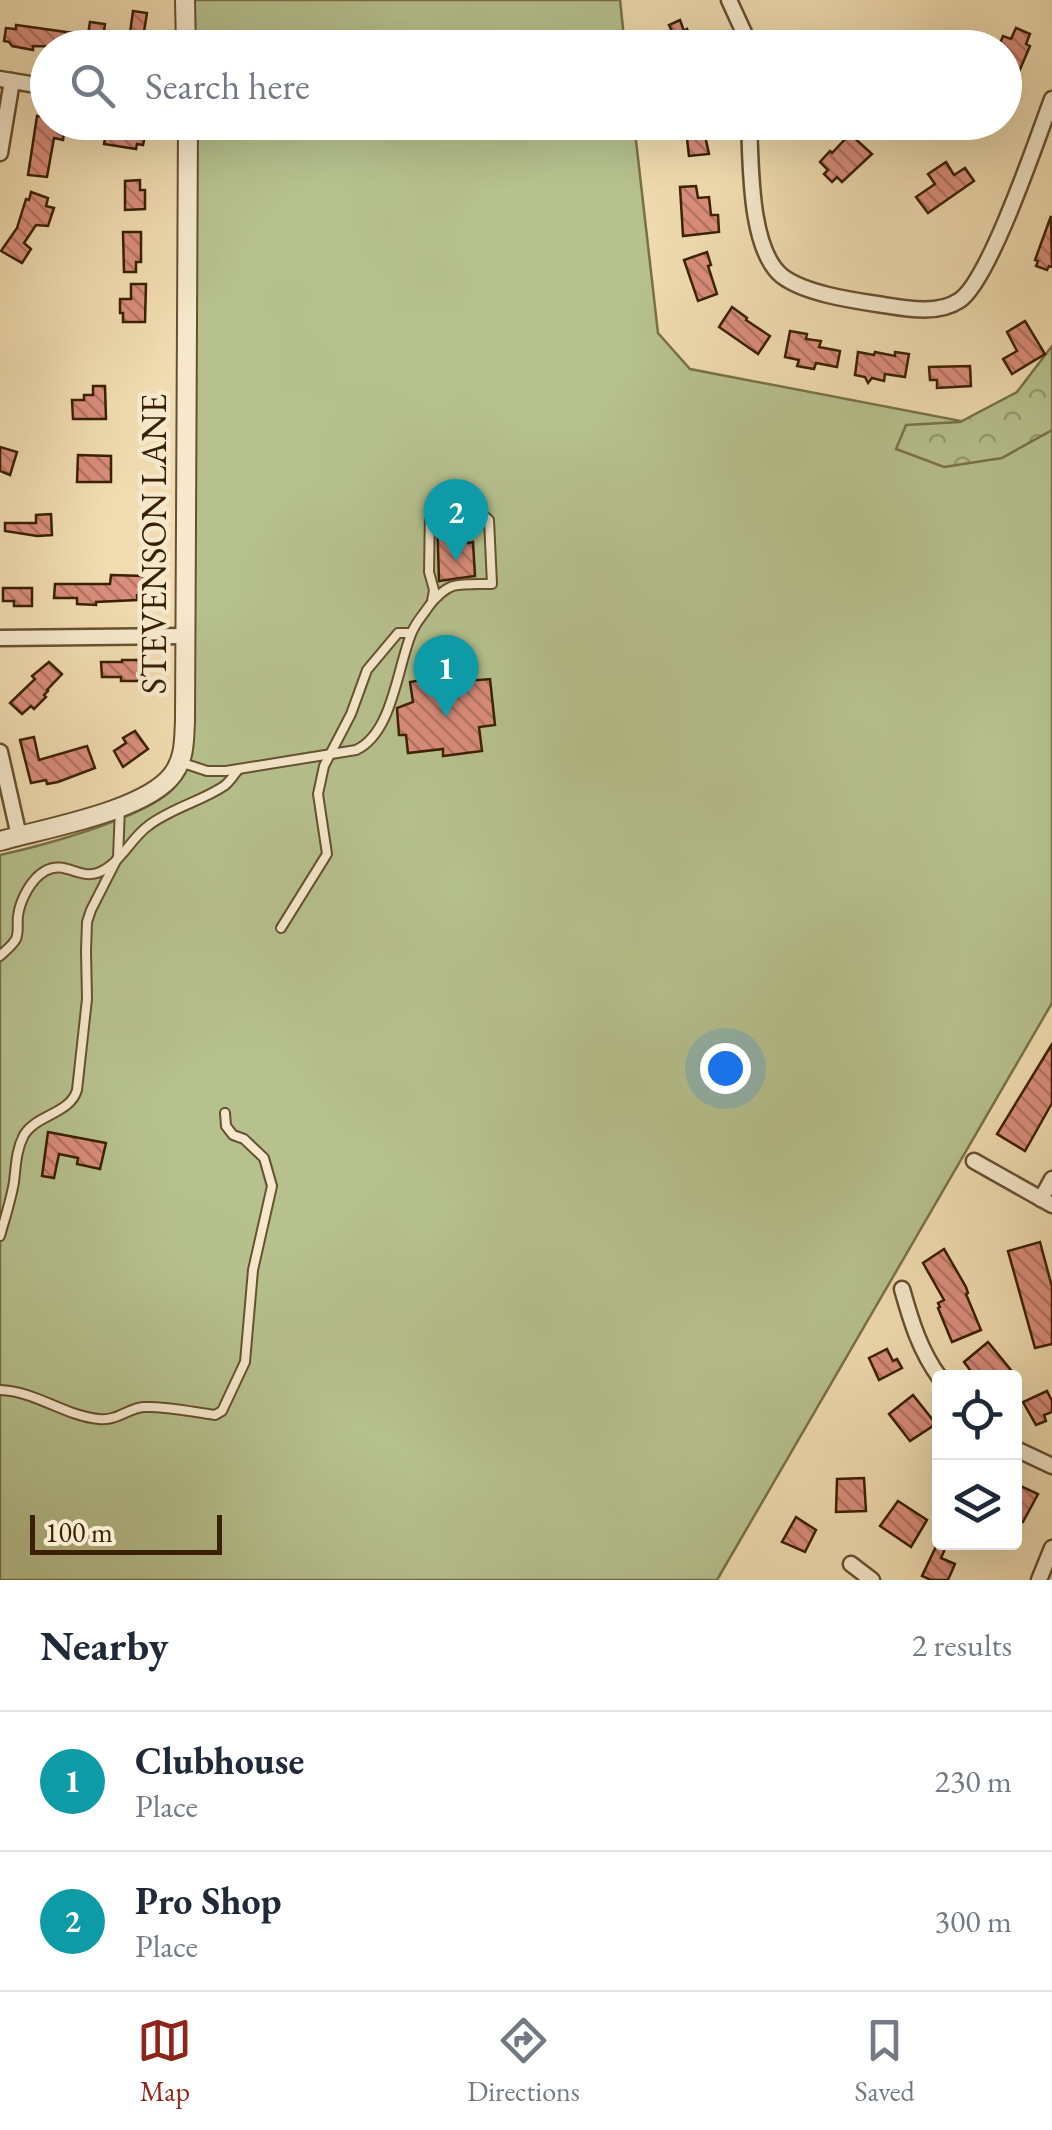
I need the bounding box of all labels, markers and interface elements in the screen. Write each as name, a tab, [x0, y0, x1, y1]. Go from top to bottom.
search box	[30, 30, 1022, 140]
icon: search	[65, 58, 120, 113]
text: Search here	[145, 61, 310, 110]
street label: STEVENSON LANE	[131, 394, 176, 694]
pin: 2	[424, 478, 488, 561]
pin: 1	[414, 634, 478, 717]
your location	[700, 1043, 751, 1094]
map controls	[932, 1370, 1022, 1550]
button: locate	[932, 1370, 1022, 1460]
button: layers	[932, 1460, 1022, 1550]
scale bar	[30, 1510, 222, 1554]
text: 100 m	[45, 1514, 113, 1550]
text: Nearby	[40, 1618, 169, 1673]
text: 2 results	[912, 1624, 1012, 1666]
text: Clubhouse	[135, 1736, 304, 1785]
text: 1	[64, 1760, 81, 1802]
text: 230 m	[935, 1760, 1012, 1802]
text: Place	[135, 1785, 198, 1827]
text: Pro Shop	[135, 1876, 282, 1925]
text: 2	[64, 1900, 81, 1942]
text: 300 m	[935, 1900, 1012, 1942]
text: Place	[135, 1925, 198, 1967]
tab: Map	[137, 2013, 192, 2109]
tab: Directions	[467, 2013, 580, 2109]
tab: Saved	[855, 2013, 915, 2109]

